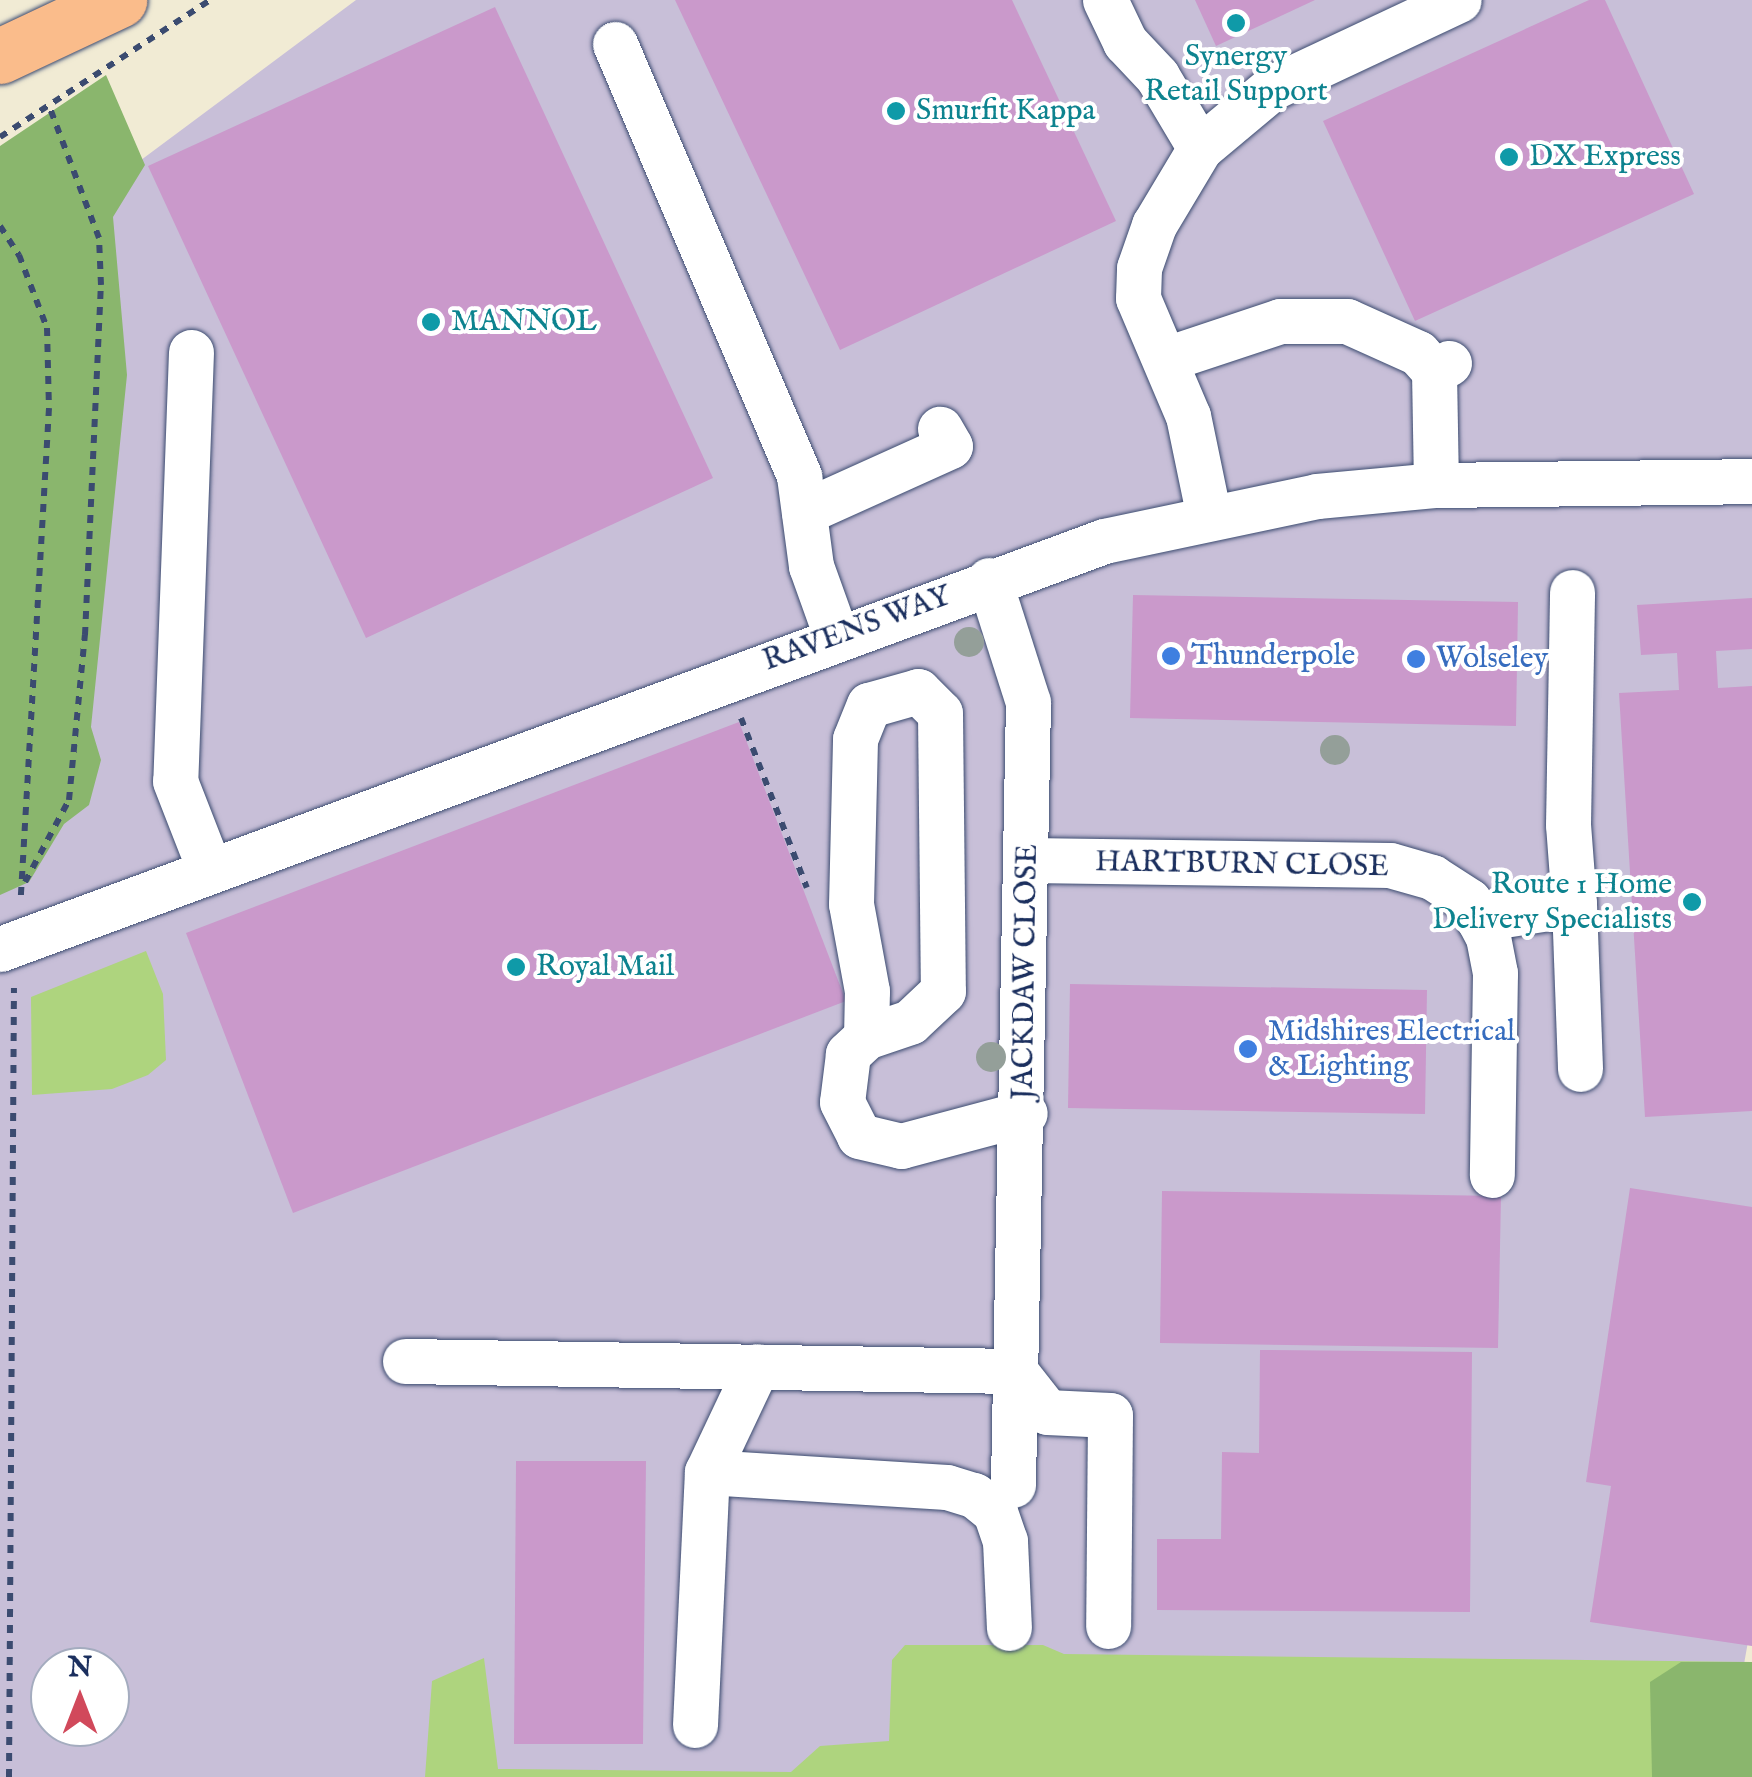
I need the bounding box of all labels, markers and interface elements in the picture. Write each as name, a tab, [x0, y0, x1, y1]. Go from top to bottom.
marker: Synergy Retail Support	[1225, 12, 1247, 34]
place label: Synergy Retail Support	[1144, 39, 1328, 110]
place label: Smurfit Kappa	[916, 93, 1095, 129]
marker: Smurfit Kappa	[885, 100, 907, 122]
place label: DX Express	[1529, 139, 1681, 175]
marker: DX Express	[1498, 146, 1520, 168]
place label: MANNOL	[451, 304, 597, 340]
marker: MANNOL	[420, 311, 442, 333]
street label: RAVENS WAY	[758, 578, 956, 680]
place label: Thunderpole	[1191, 638, 1355, 674]
place label: Wolseley	[1436, 641, 1548, 677]
marker: Thunderpole	[1160, 645, 1182, 667]
marker: Wolseley	[1405, 648, 1427, 670]
street label: JACKDAW CLOSE	[1006, 844, 1046, 1100]
street label: HARTBURN CLOSE	[1095, 844, 1389, 886]
place label: Route 1 Home Delivery Specialists	[1432, 867, 1672, 938]
marker: Route 1 Home Delivery Specialists	[1681, 891, 1703, 913]
place label: Royal Mail	[536, 949, 674, 985]
marker: Royal Mail	[505, 956, 527, 978]
place label: Midshires Electrical & Lighting	[1268, 1014, 1515, 1084]
marker: Midshires Electrical & Lighting	[1237, 1038, 1259, 1060]
north arrow	[30, 1647, 130, 1747]
text: N	[68, 1651, 92, 1686]

